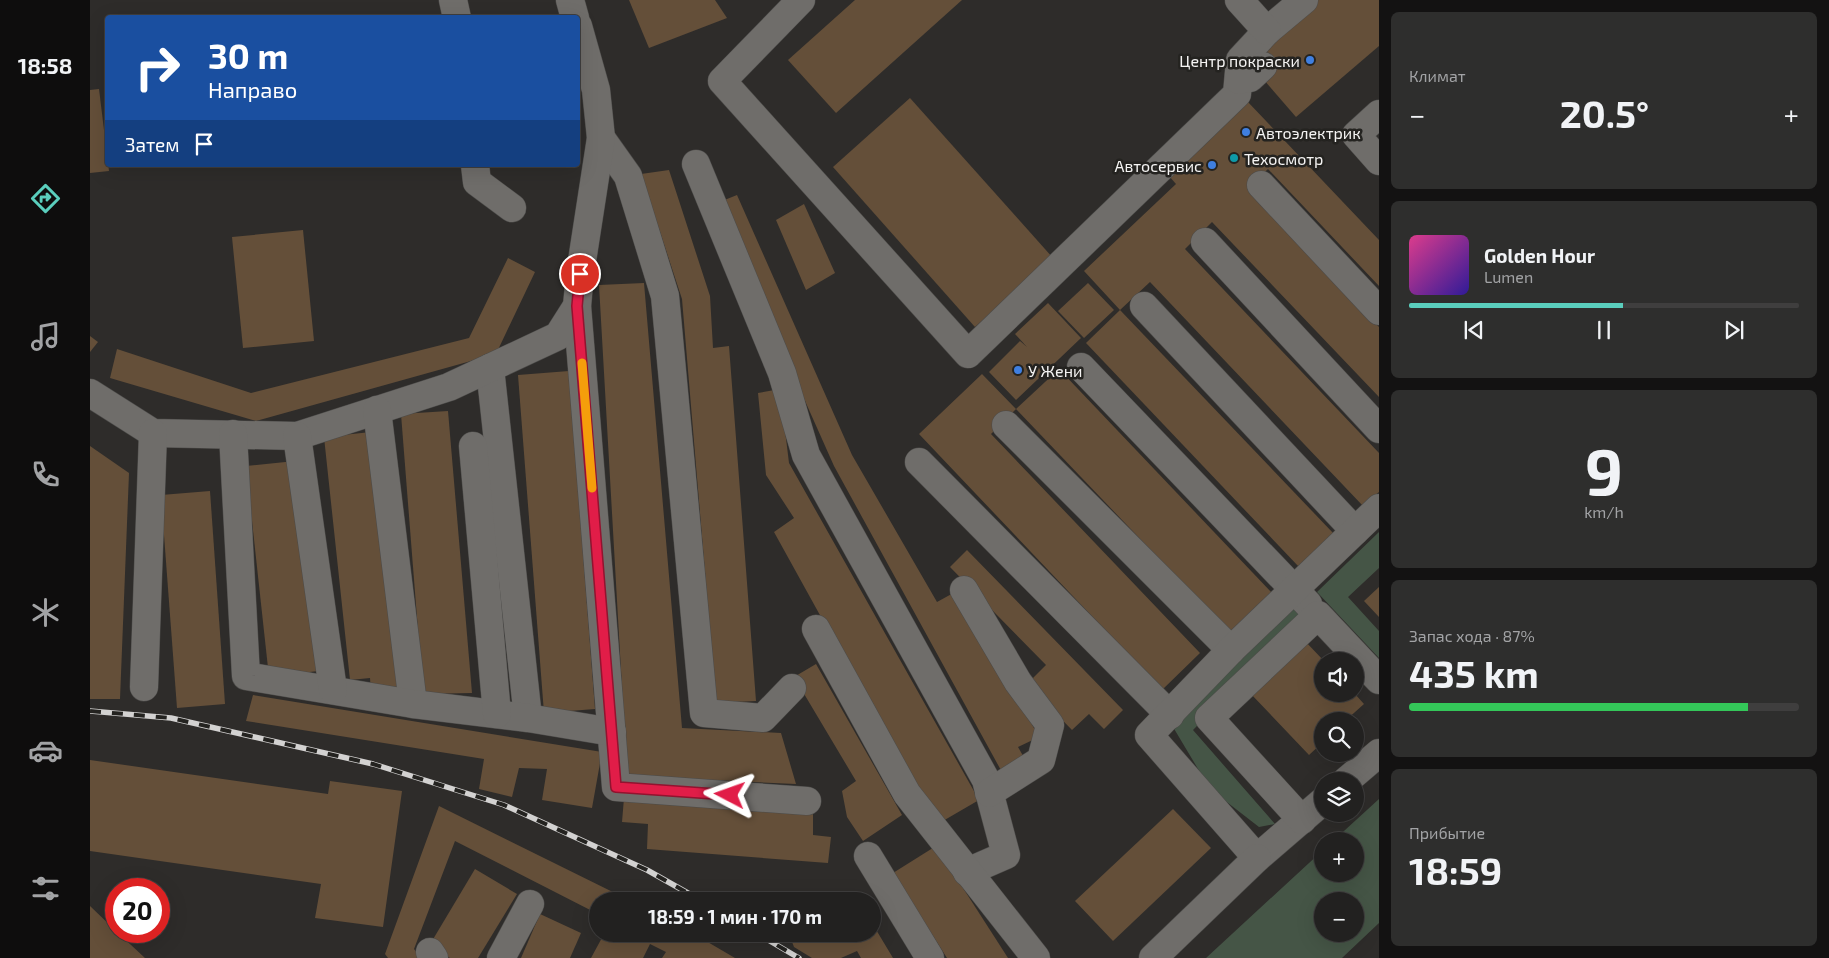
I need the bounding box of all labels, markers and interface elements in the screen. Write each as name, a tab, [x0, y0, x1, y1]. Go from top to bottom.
text: 30 m	[208, 34, 288, 76]
icon: right	[125, 35, 190, 100]
place label: Центр покраски	[1179, 51, 1300, 70]
text: 18:58	[18, 52, 72, 78]
marker: Центр покраски	[1304, 54, 1316, 66]
text: Климат	[1409, 66, 1466, 85]
text: Направо	[208, 76, 297, 102]
text: 20.5°	[1560, 90, 1649, 136]
text: −	[1409, 97, 1425, 131]
text: +	[1784, 97, 1799, 131]
place label: Автоэлектрик	[1256, 123, 1361, 142]
marker: Автоэлектрик	[1240, 126, 1252, 138]
icon: arrive	[190, 130, 218, 158]
text: Затем	[125, 133, 180, 156]
place label: Техосмотр	[1244, 149, 1323, 168]
marker: Техосмотр	[1228, 152, 1240, 164]
place label: Автосервис	[1115, 156, 1202, 175]
marker: Автосервис	[1206, 159, 1218, 171]
icon: directions	[28, 181, 63, 216]
text: Golden Hour	[1484, 244, 1595, 267]
pin	[559, 253, 601, 295]
icon: arrive	[566, 260, 594, 288]
text: Lumen	[1484, 267, 1533, 286]
icon: previous	[1460, 316, 1488, 344]
icon: pause	[1590, 316, 1618, 344]
icon: next	[1720, 316, 1748, 344]
icon: music	[28, 319, 63, 354]
place label: У Жени	[1028, 361, 1082, 380]
marker: У Жени	[1012, 364, 1024, 376]
text: 9	[1585, 430, 1623, 508]
icon: phone	[28, 457, 63, 492]
text: km/h	[1584, 502, 1624, 521]
icon: climate	[28, 595, 63, 630]
text: Запас хода · 87%	[1409, 626, 1535, 645]
text: 435 km	[1409, 650, 1539, 696]
map controls	[1314, 652, 1364, 942]
button: sound	[1314, 652, 1364, 702]
button: search	[1314, 712, 1364, 762]
icon: car	[28, 733, 63, 768]
position arrow	[703, 768, 755, 820]
button: layers	[1314, 772, 1364, 822]
text: Прибытие	[1409, 823, 1485, 842]
button: +	[1314, 832, 1364, 882]
text: 18:59	[1409, 847, 1502, 893]
icon: filters	[28, 871, 63, 906]
speed limit sign: 20	[105, 878, 170, 943]
button: −	[1314, 892, 1364, 942]
text: 18:59 · 1 мин · 170 m	[648, 905, 822, 928]

